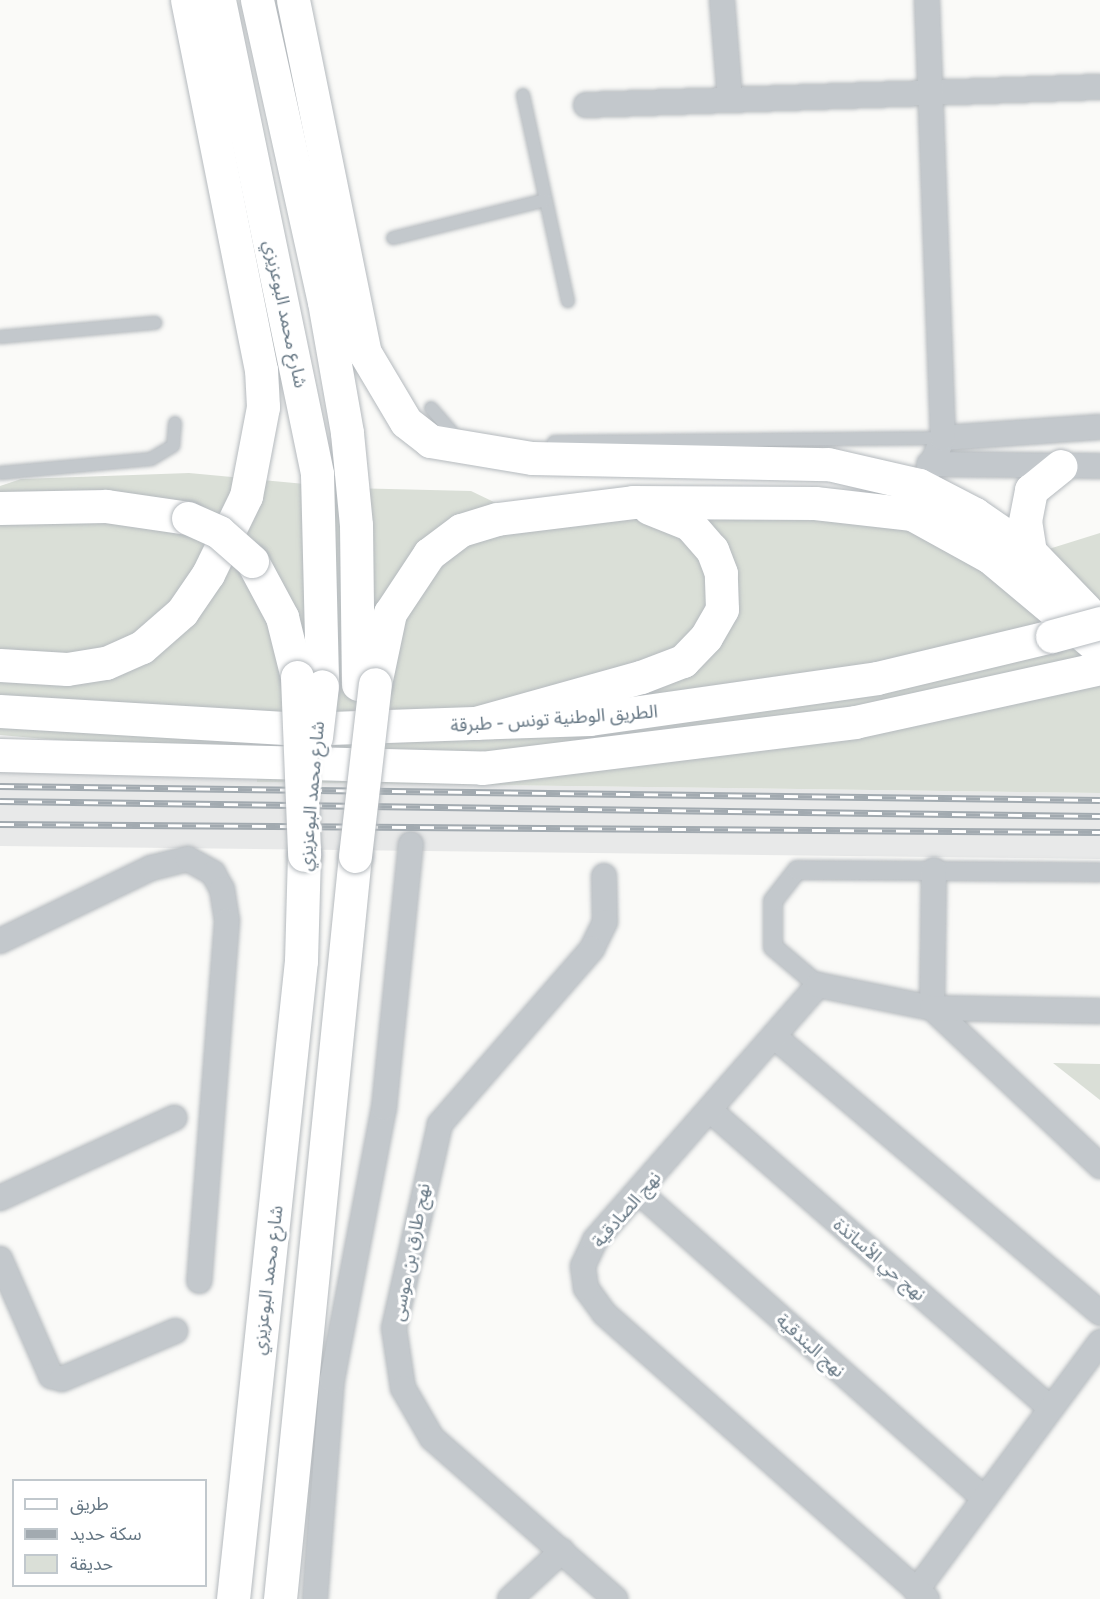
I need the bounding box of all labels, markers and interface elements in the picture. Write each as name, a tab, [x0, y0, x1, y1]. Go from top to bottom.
street label: شارع محمد البوعزيزي	[260, 238, 312, 390]
street label: الطريق الوطنية تونس - طبرقة	[450, 700, 658, 736]
street label: شارع محمد البوعزيزي	[294, 720, 328, 872]
street label: نهج الصادقية	[587, 1167, 665, 1251]
street label: نهج طارق بن موسى	[386, 1181, 434, 1323]
street label: شارع محمد البوعزيزي	[247, 1204, 287, 1356]
street label: نهج حي الأساتذة	[830, 1213, 930, 1305]
street label: نهج البندقية	[772, 1309, 850, 1381]
legend	[12, 1479, 207, 1587]
text: طريق	[70, 1492, 109, 1514]
text: سكة حديد	[70, 1522, 142, 1544]
text: حديقة	[70, 1552, 113, 1574]

